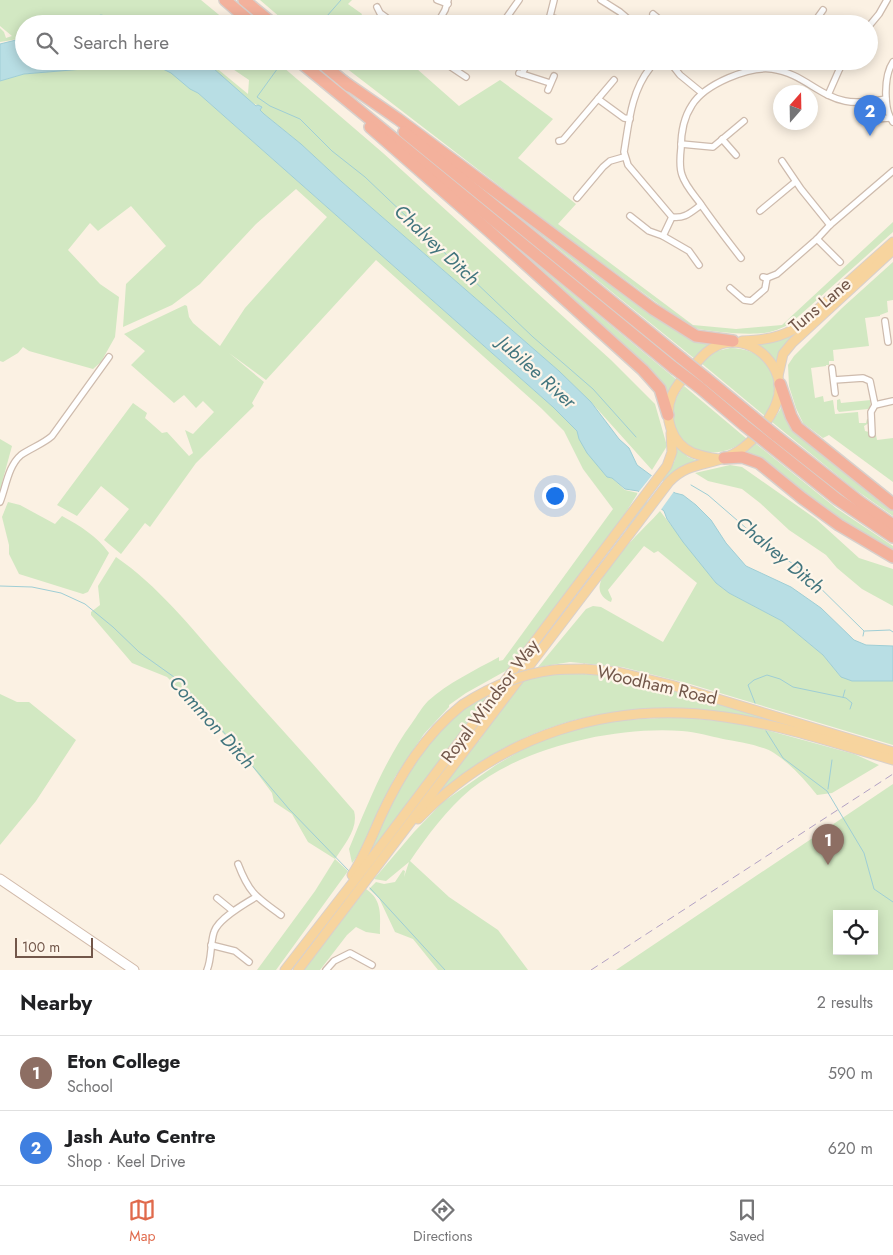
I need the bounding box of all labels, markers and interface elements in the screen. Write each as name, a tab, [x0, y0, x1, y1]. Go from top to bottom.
search box	[15, 15, 878, 70]
icon: search	[33, 29, 61, 57]
text: Search here	[73, 29, 169, 56]
north arrow	[773, 85, 818, 130]
pin: 2	[854, 95, 886, 136]
water label: Chalvey Ditch	[388, 198, 486, 292]
street label: Tuns Lane	[783, 271, 857, 339]
water label: Jubilee River	[489, 327, 583, 416]
your location	[542, 483, 568, 509]
water label: Chalvey Ditch	[730, 510, 830, 600]
street label: Royal Windsor Way	[435, 634, 545, 768]
street label: Woodham Road	[594, 659, 720, 711]
water label: Common Ditch	[163, 669, 261, 775]
pin: 1	[812, 824, 844, 865]
map controls	[833, 910, 878, 955]
button: locate	[833, 910, 878, 955]
scale bar	[15, 935, 92, 958]
text: 100 m	[22, 937, 60, 957]
text: Nearby	[20, 988, 92, 1018]
text: 2 results	[817, 991, 873, 1014]
text: Eton College	[67, 1048, 181, 1075]
text: 1	[32, 1062, 40, 1085]
text: 590 m	[828, 1062, 873, 1085]
text: School	[67, 1075, 113, 1098]
text: Jash Auto Centre	[67, 1123, 216, 1150]
text: 2	[31, 1137, 41, 1160]
text: 620 m	[828, 1137, 873, 1160]
text: Shop · Keel Drive	[67, 1150, 186, 1173]
tab: Map	[128, 1196, 156, 1246]
tab: Directions	[413, 1196, 472, 1246]
tab: Saved	[729, 1196, 765, 1246]

